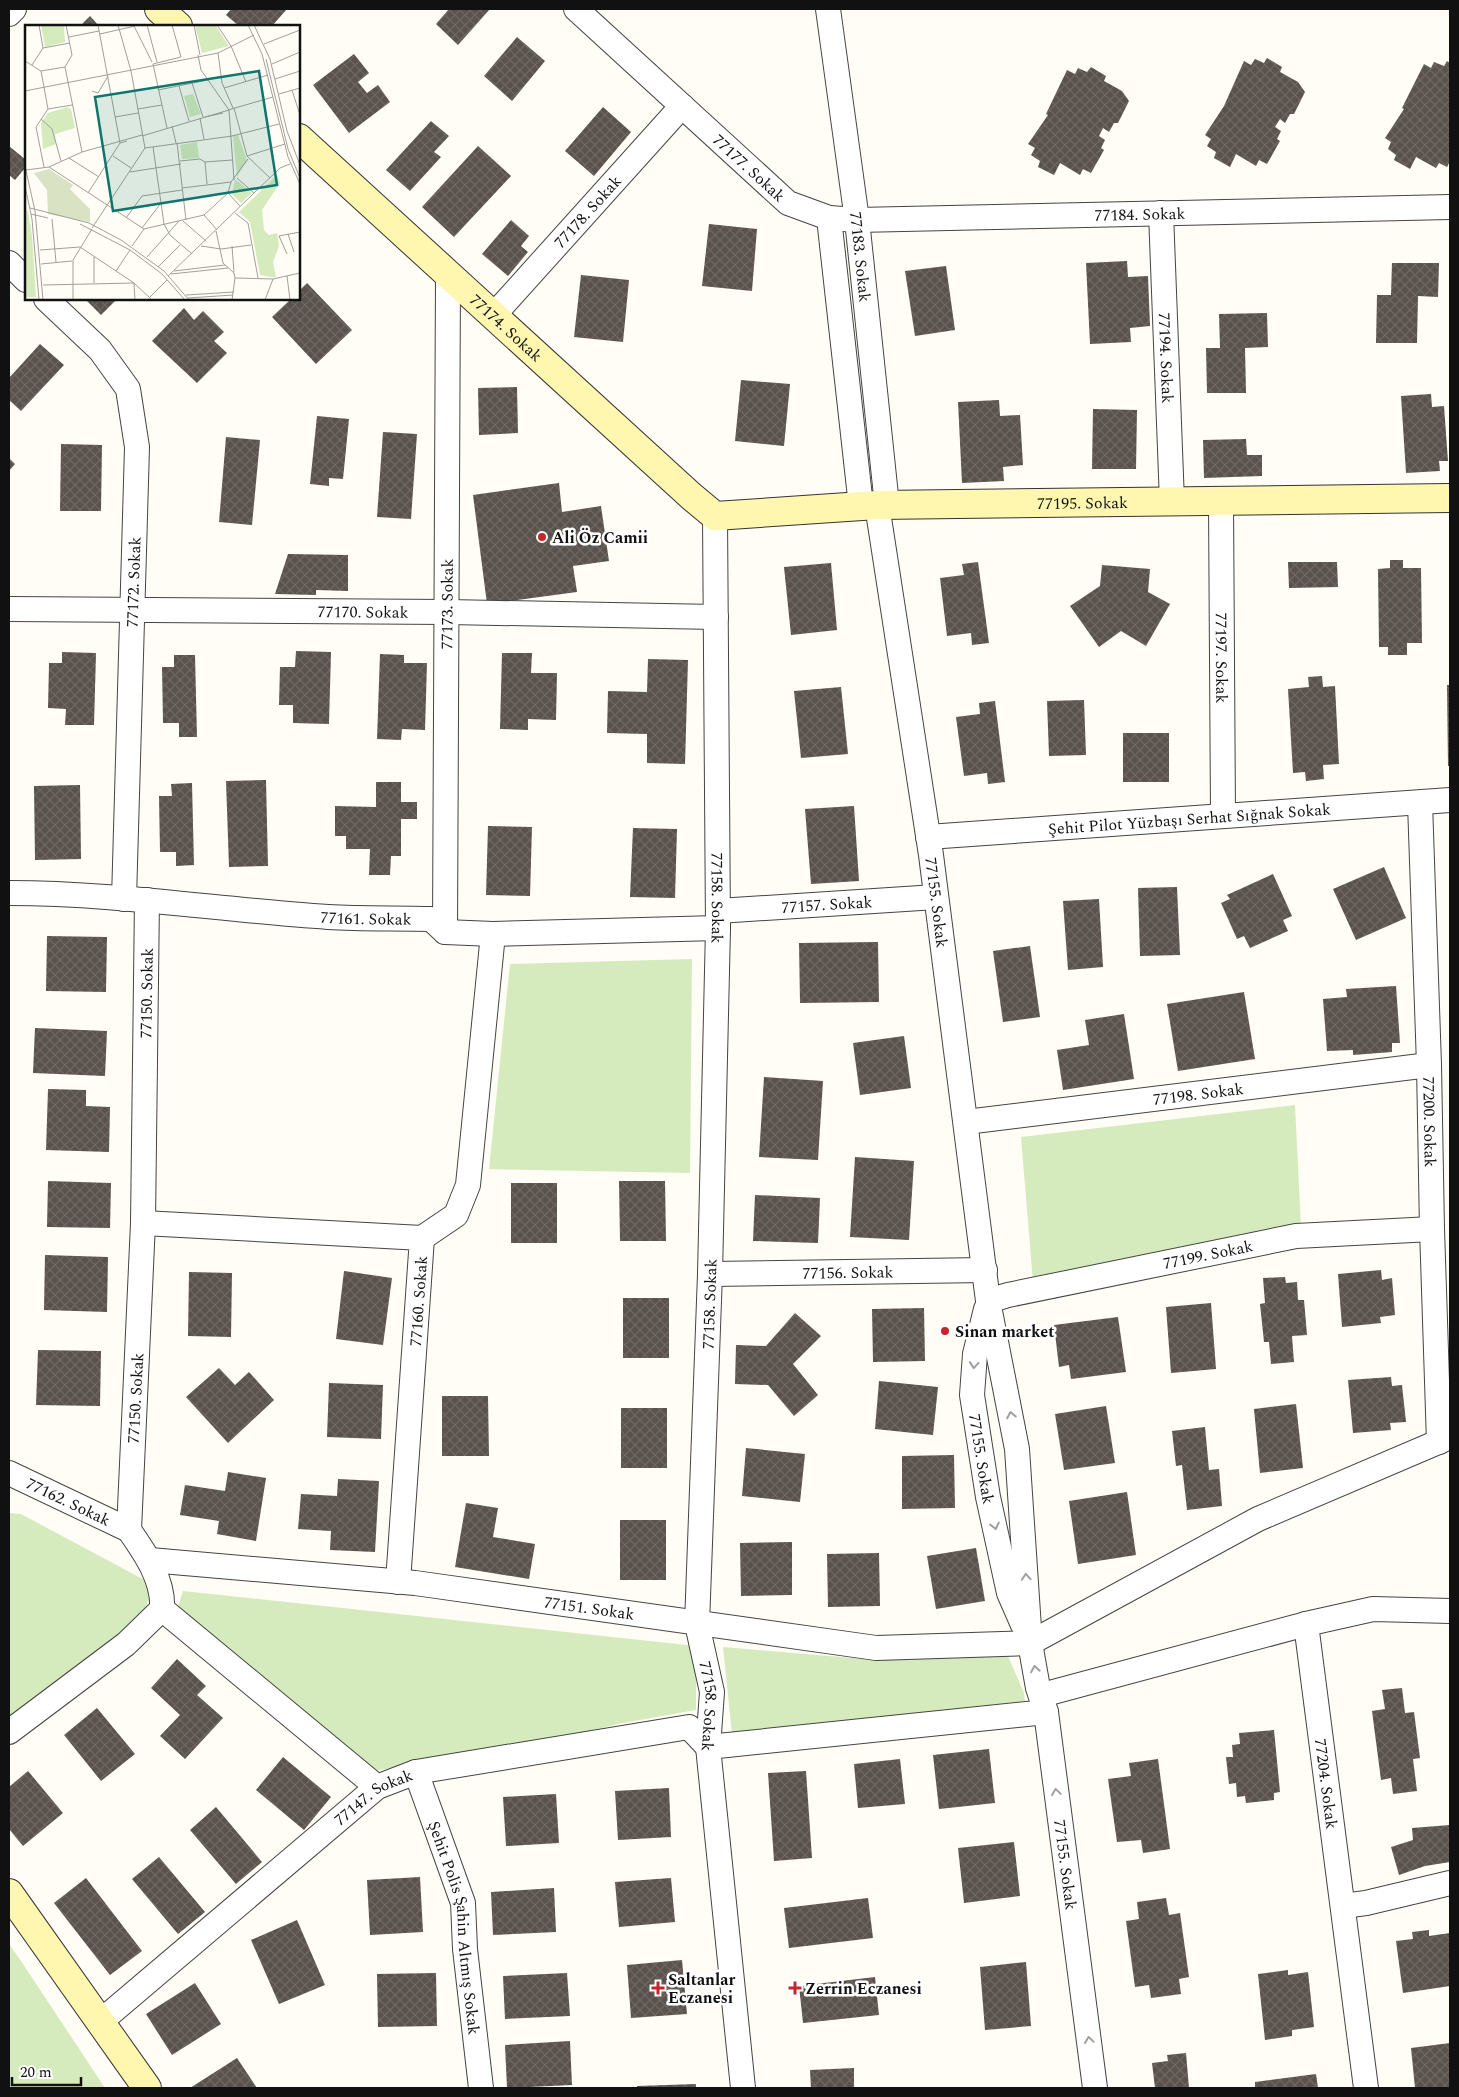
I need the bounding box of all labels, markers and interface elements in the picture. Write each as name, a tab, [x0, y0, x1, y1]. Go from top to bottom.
inset map	[25, 25, 300, 300]
street label: 77177. Sokak	[707, 129, 790, 208]
street label: 77178. Sokak	[549, 170, 627, 254]
street label: 77184. Sokak	[1094, 202, 1186, 228]
street label: 77183. Sokak	[843, 210, 877, 303]
street label: 77174. Sokak	[464, 289, 548, 368]
street label: 77194. Sokak	[1152, 312, 1179, 404]
street label: 77195. Sokak	[1037, 491, 1128, 516]
place label: Ali Öz Camii	[552, 526, 648, 550]
marker: Ali Öz Camii	[536, 531, 548, 543]
street label: 77172. Sokak	[120, 536, 148, 628]
street label: 77173. Sokak	[435, 558, 460, 650]
street label: 77170. Sokak	[317, 600, 409, 625]
street label: 77197. Sokak	[1209, 612, 1233, 704]
street label: Şehit Pilot Yüzbaşı Serhat Sığnak Sokak	[1047, 797, 1332, 841]
street label: 77158. Sokak	[704, 852, 729, 944]
street label: 77155. Sokak	[918, 856, 954, 949]
street label: 77157. Sokak	[781, 890, 873, 920]
street label: 77161. Sokak	[320, 906, 412, 932]
street label: 77150. Sokak	[134, 947, 160, 1039]
street label: 77200. Sokak	[1416, 1076, 1442, 1168]
street label: 77198. Sokak	[1152, 1077, 1245, 1112]
street label: 77199. Sokak	[1161, 1234, 1255, 1276]
street label: 77160. Sokak	[404, 1255, 434, 1347]
street label: 77158. Sokak	[696, 1258, 724, 1350]
street label: 77156. Sokak	[802, 1260, 894, 1286]
place label: Sinan market	[955, 1320, 1054, 1344]
marker: Sinan market	[939, 1325, 951, 1337]
street label: 77150. Sokak	[122, 1352, 150, 1444]
one-way arrow	[969, 1362, 980, 1370]
one-way arrow	[1006, 1411, 1016, 1419]
street label: 77155. Sokak	[962, 1412, 1000, 1506]
street label: 77162. Sokak	[22, 1472, 114, 1533]
one-way arrow	[989, 1521, 1000, 1530]
one-way arrow	[1021, 1572, 1032, 1580]
street label: 77151. Sokak	[542, 1590, 636, 1627]
street label: 77158. Sokak	[693, 1659, 723, 1752]
one-way arrow	[1030, 1665, 1041, 1673]
street label: 77204. Sokak	[1308, 1737, 1343, 1831]
street label: 77147. Sokak	[329, 1763, 416, 1832]
one-way arrow	[1051, 1788, 1062, 1796]
street label: Şehit Polis Şahin Altmış Sokak	[422, 1818, 486, 2036]
street label: 77155. Sokak	[1047, 1818, 1083, 1912]
place label: Saltanlar Eczanesi	[668, 1968, 735, 2010]
place label: Zerrin Eczanesi	[805, 1977, 922, 2001]
marker: Saltanlar Eczanesi	[652, 1982, 664, 1994]
marker: Zerrin Eczanesi	[789, 1982, 801, 1994]
one-way arrow	[1084, 2036, 1095, 2044]
scale bar	[12, 2054, 81, 2086]
text: 20 m	[20, 2061, 52, 2084]

